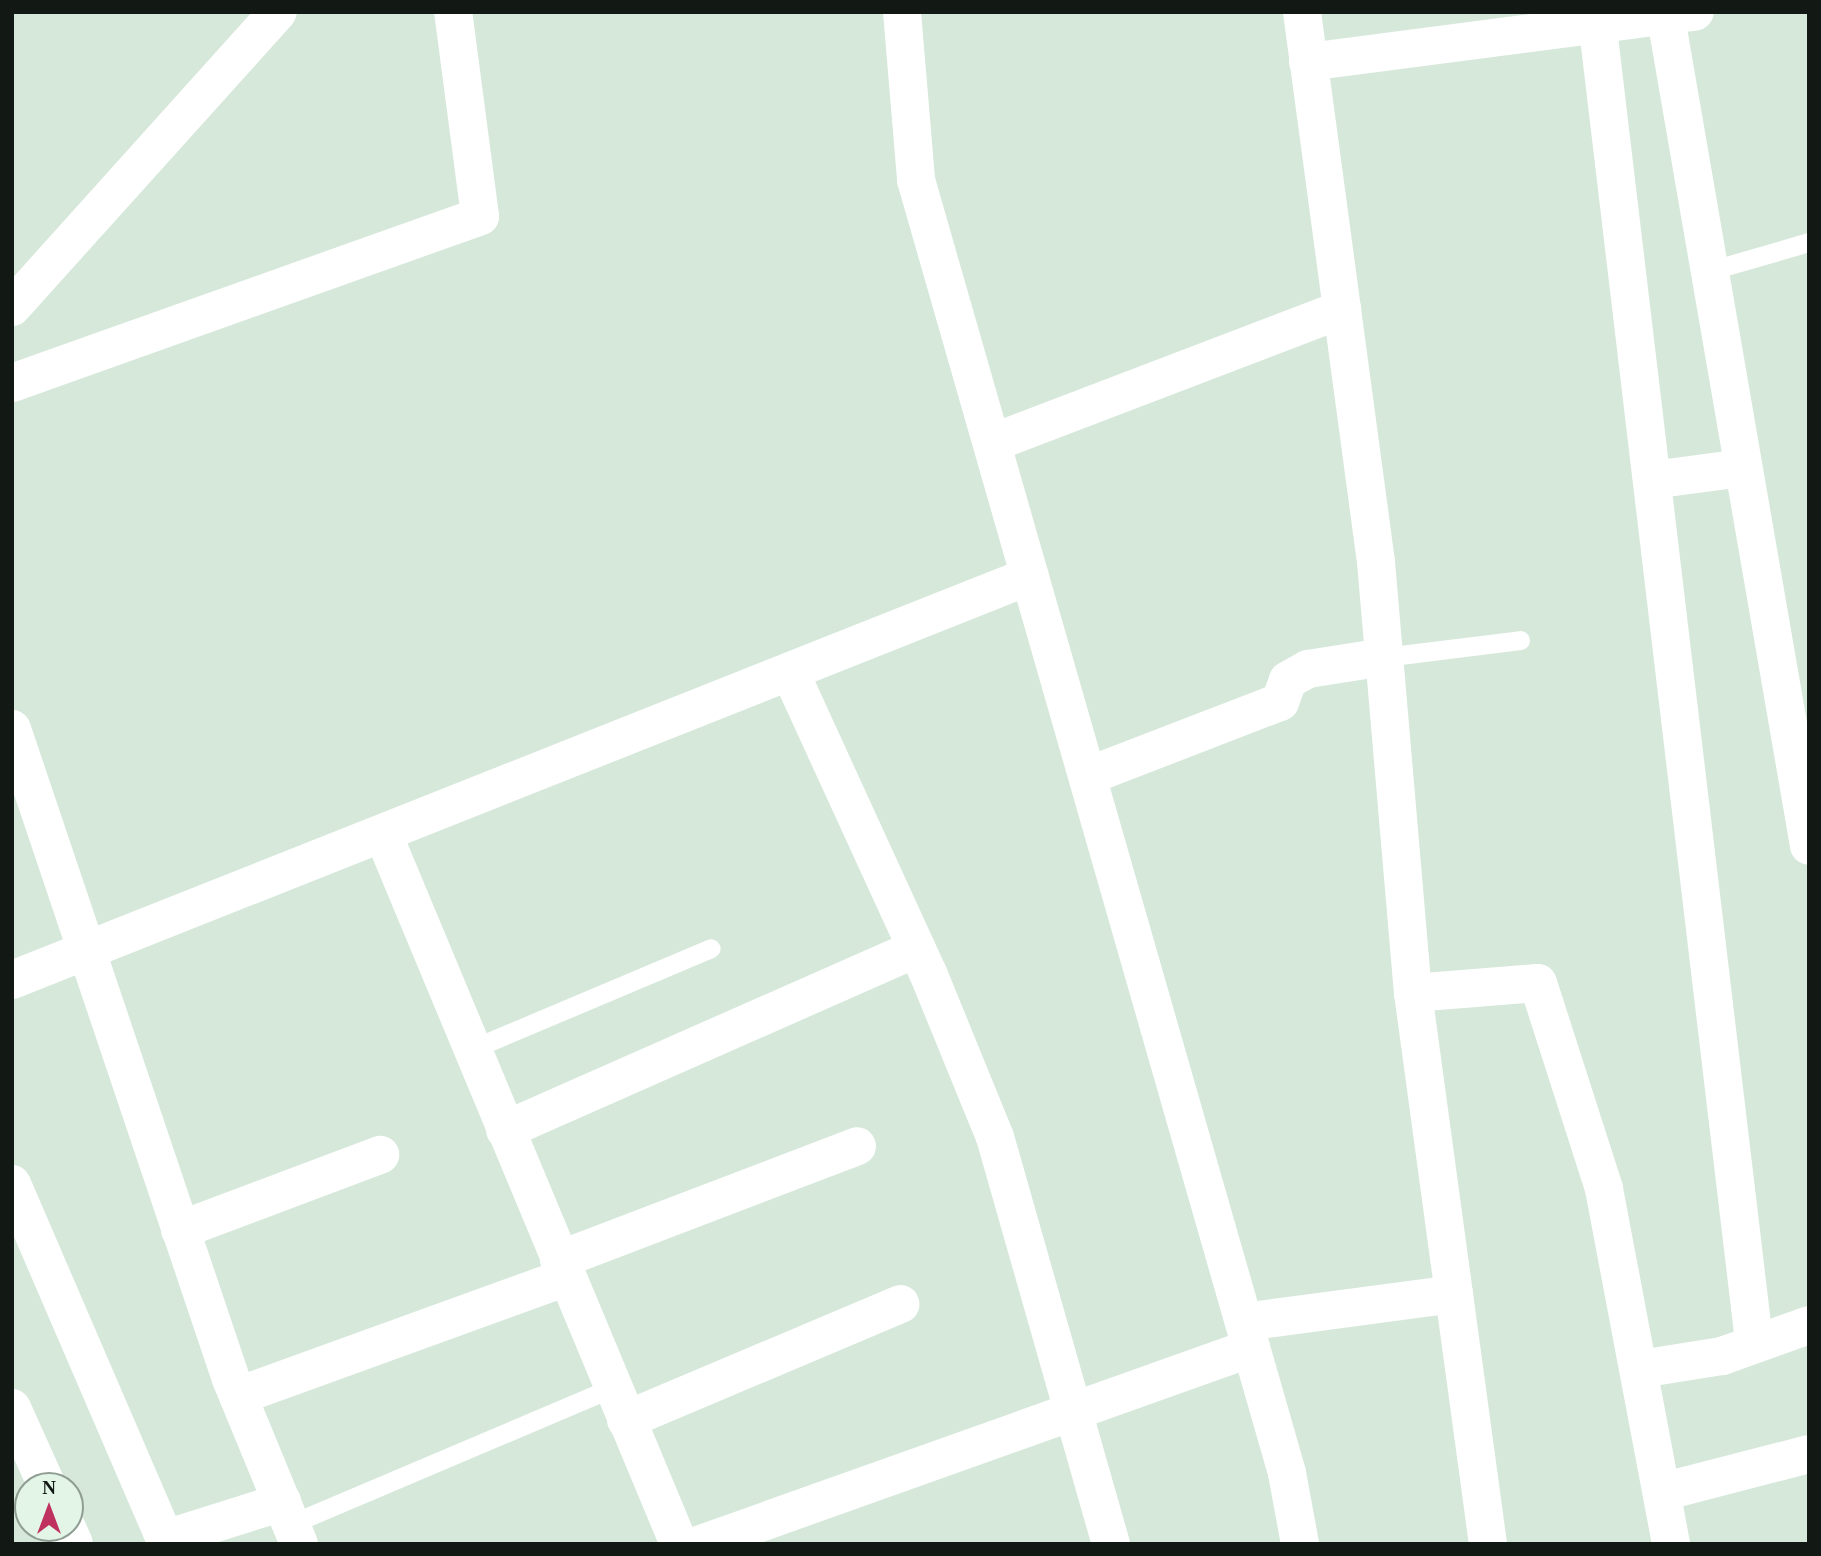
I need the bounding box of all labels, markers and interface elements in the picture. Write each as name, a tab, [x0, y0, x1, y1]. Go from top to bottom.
north arrow	[14, 1472, 84, 1542]
text: N	[42, 1477, 56, 1498]

